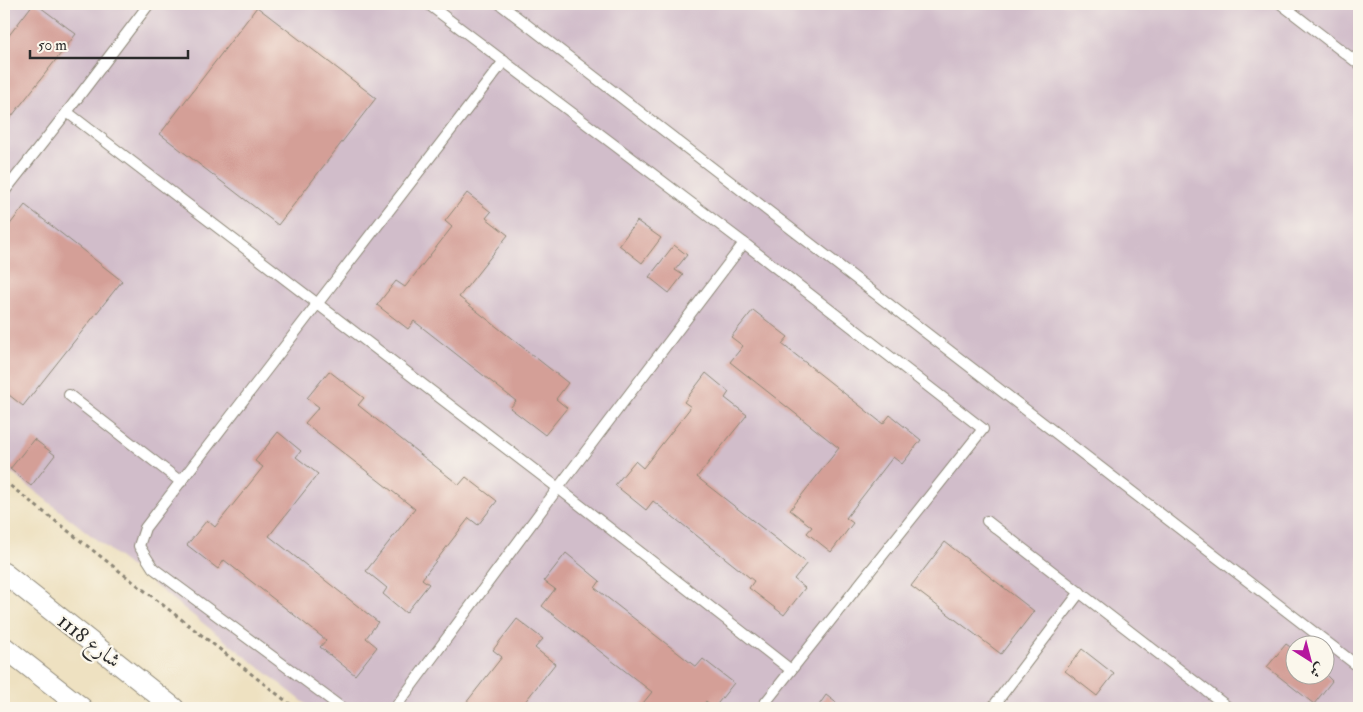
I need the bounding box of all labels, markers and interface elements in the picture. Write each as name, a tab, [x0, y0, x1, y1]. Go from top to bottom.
scale bar	[30, 28, 188, 60]
text: 50 m	[38, 36, 67, 55]
street label: شارع 1118	[49, 608, 126, 677]
north arrow	[1286, 634, 1336, 684]
text: ش	[1307, 659, 1328, 681]

